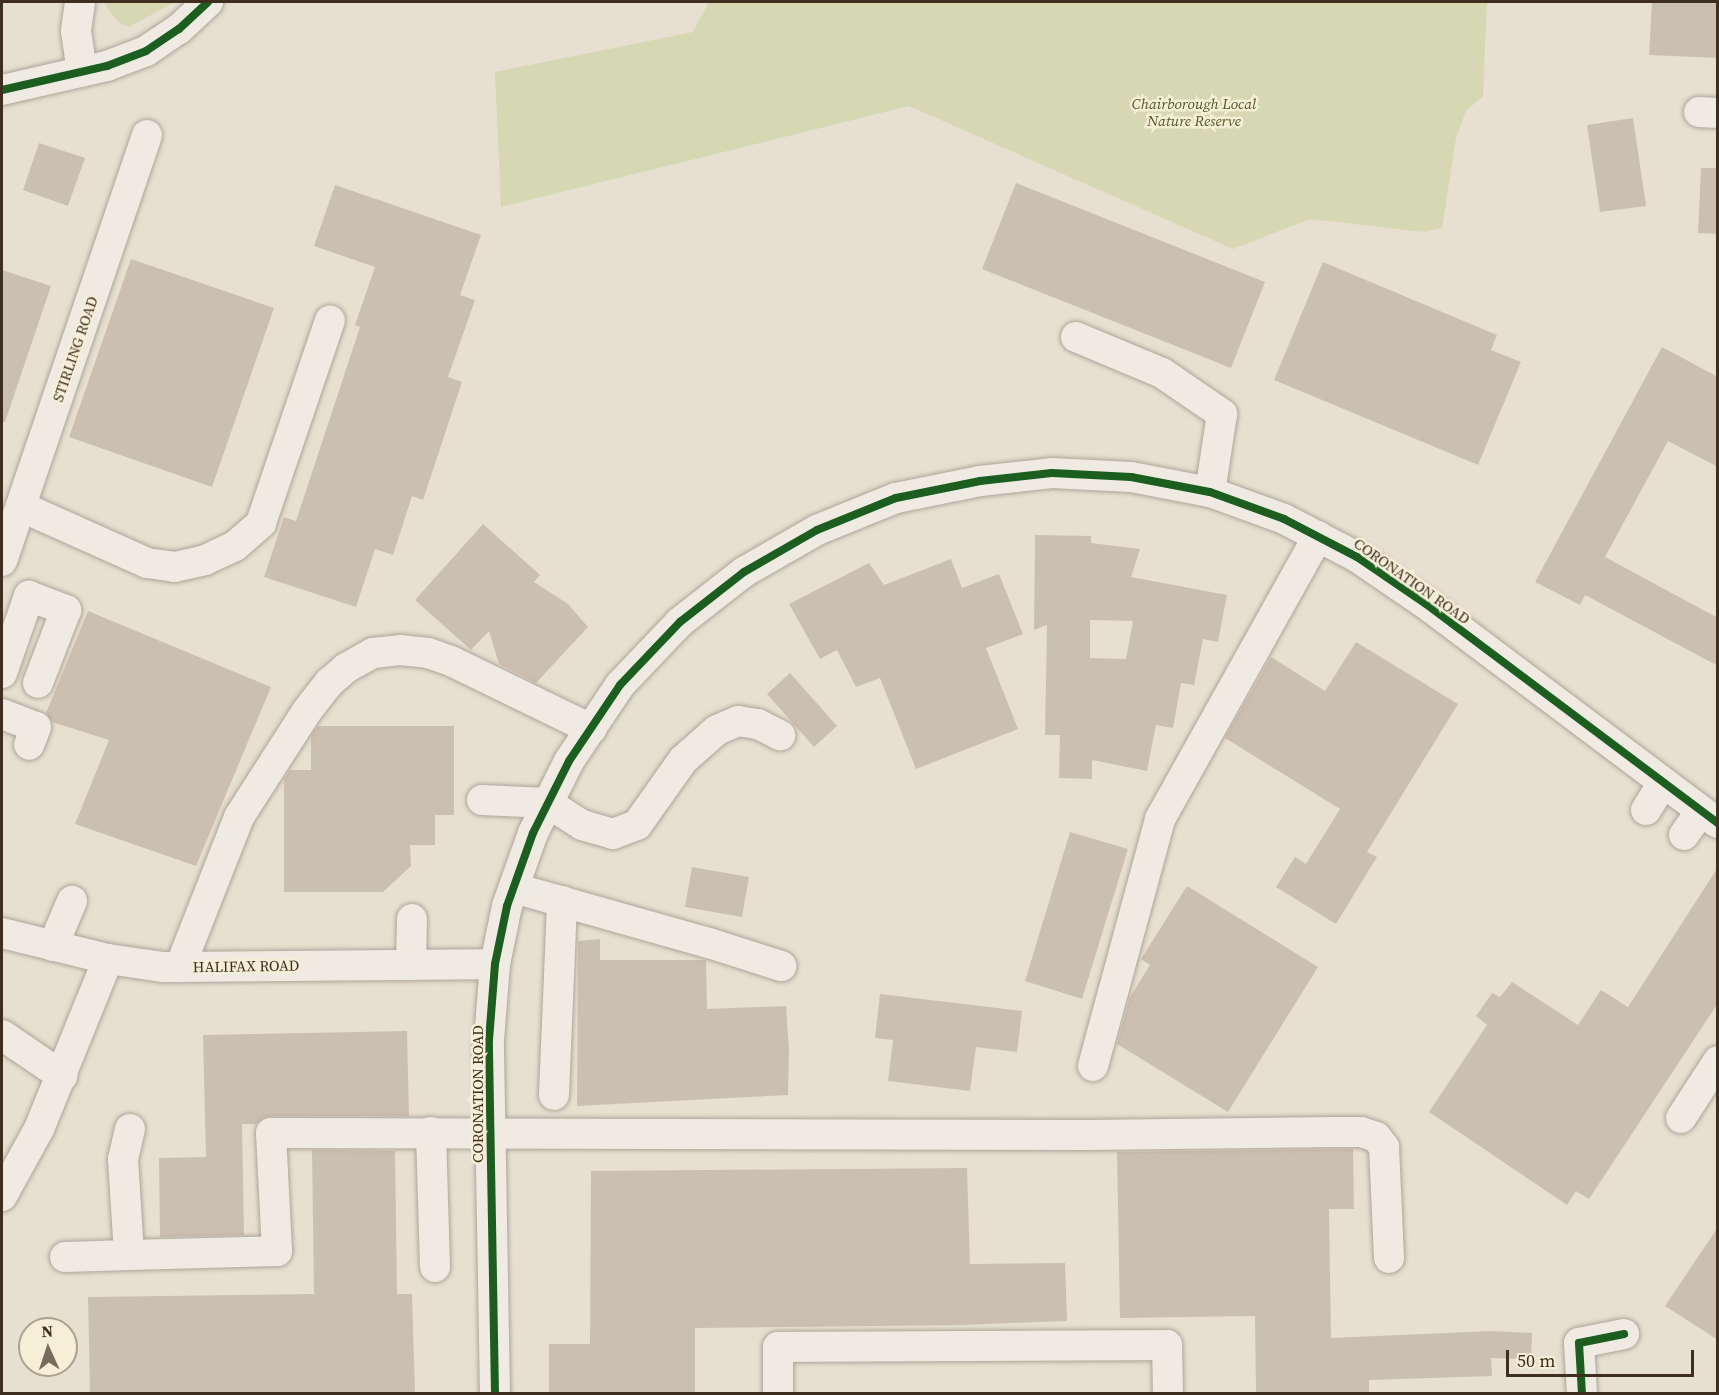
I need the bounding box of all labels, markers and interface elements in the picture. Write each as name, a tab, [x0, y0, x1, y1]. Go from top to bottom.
park label: Chairborough Local Nature Reserve	[1132, 94, 1256, 129]
street label: STIRLING ROAD	[48, 294, 102, 404]
street label: CORONATION ROAD	[1350, 534, 1474, 628]
street label: HALIFAX ROAD	[193, 956, 299, 976]
street label: CORONATION ROAD	[469, 1025, 487, 1163]
north arrow	[18, 1317, 78, 1377]
text: N	[41, 1320, 54, 1342]
scale bar	[1509, 1338, 1696, 1376]
text: 50 m	[1517, 1348, 1555, 1373]

